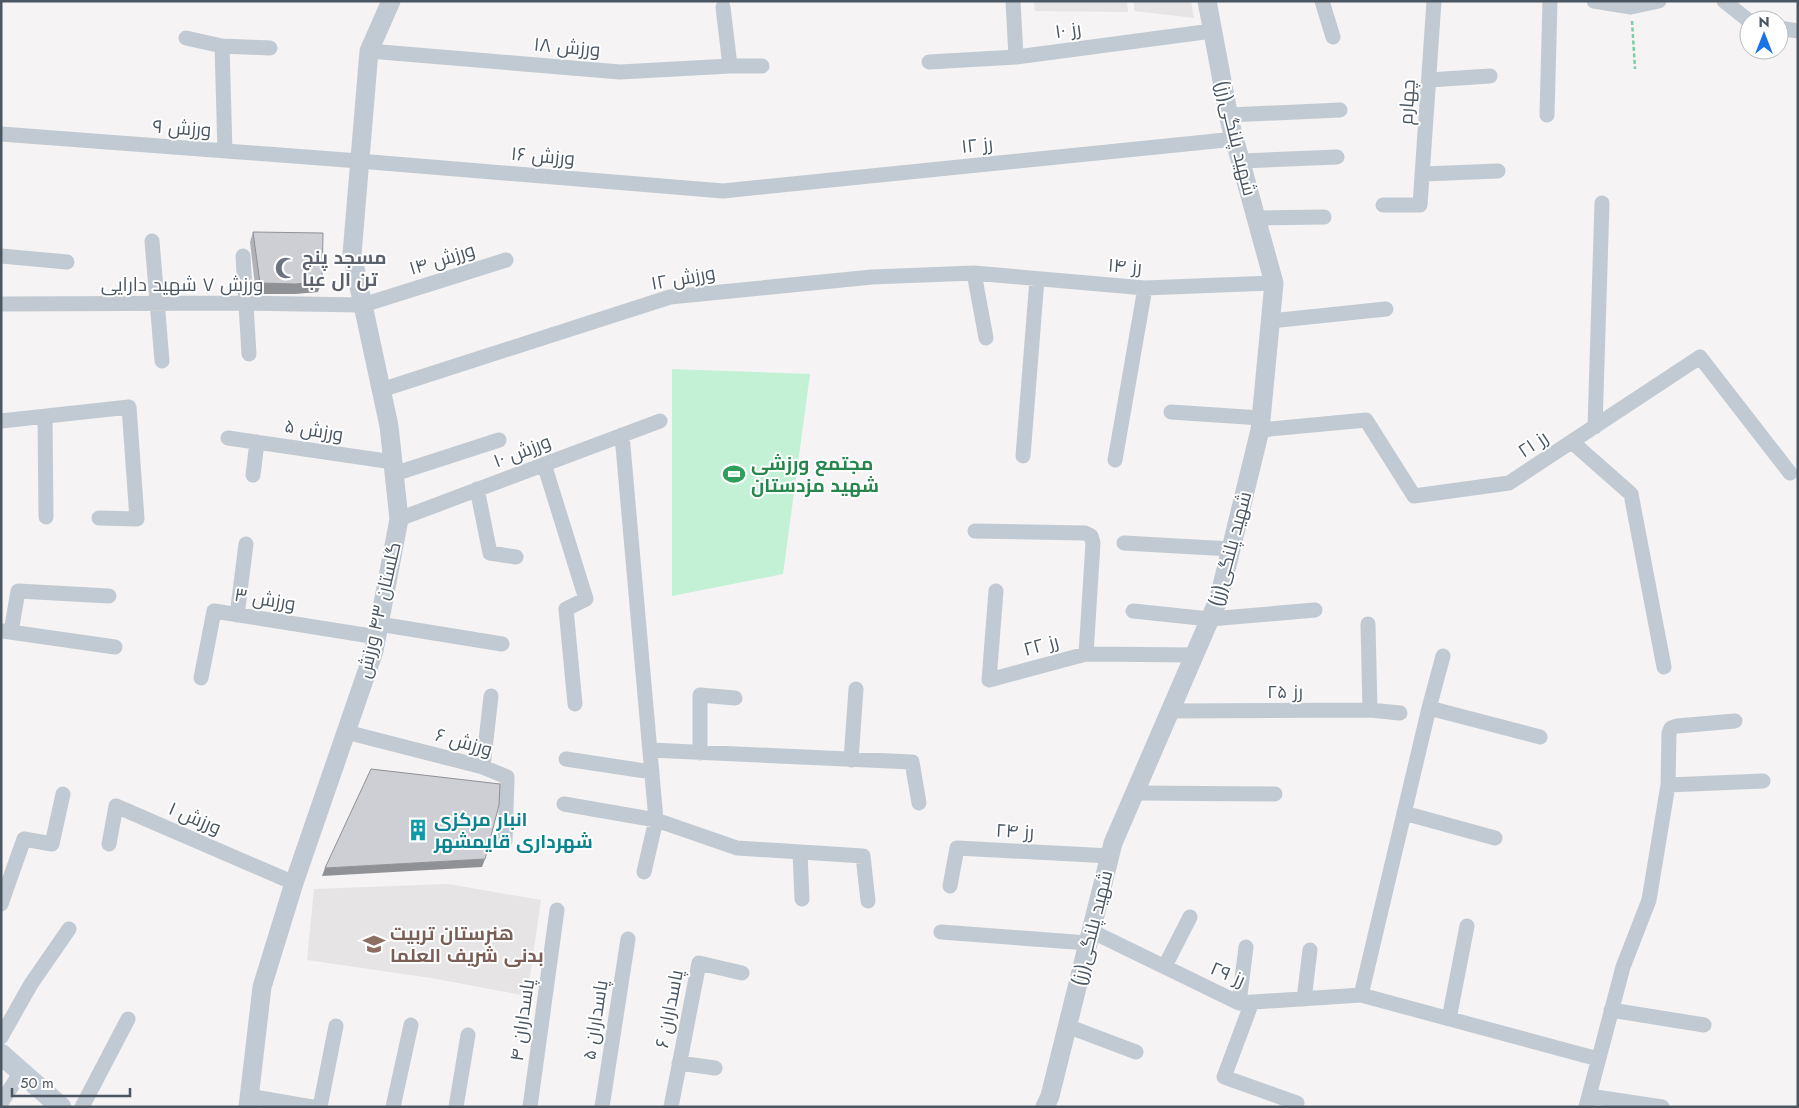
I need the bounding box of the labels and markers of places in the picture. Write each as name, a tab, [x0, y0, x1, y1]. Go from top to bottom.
place label: مسجد پنج تن ال عبا	[302, 244, 386, 293]
mosque icon: مسجد پنج تن ال عبا	[273, 255, 299, 281]
place label: مجتمع ورزشی شهید مزدستان	[751, 450, 879, 499]
sports icon: مجتمع ورزشی شهید مزدستان	[721, 461, 747, 487]
place label: انبار مرکزی شهرداری قایمشهر	[433, 806, 593, 855]
building icon: انبار مرکزی شهرداری قایمشهر	[405, 817, 431, 843]
place label: هنرستان تربیت بدنی شریف العلما	[390, 920, 544, 969]
school or university icon: هنرستان تربیت بدنی شریف العلما	[361, 931, 387, 957]

